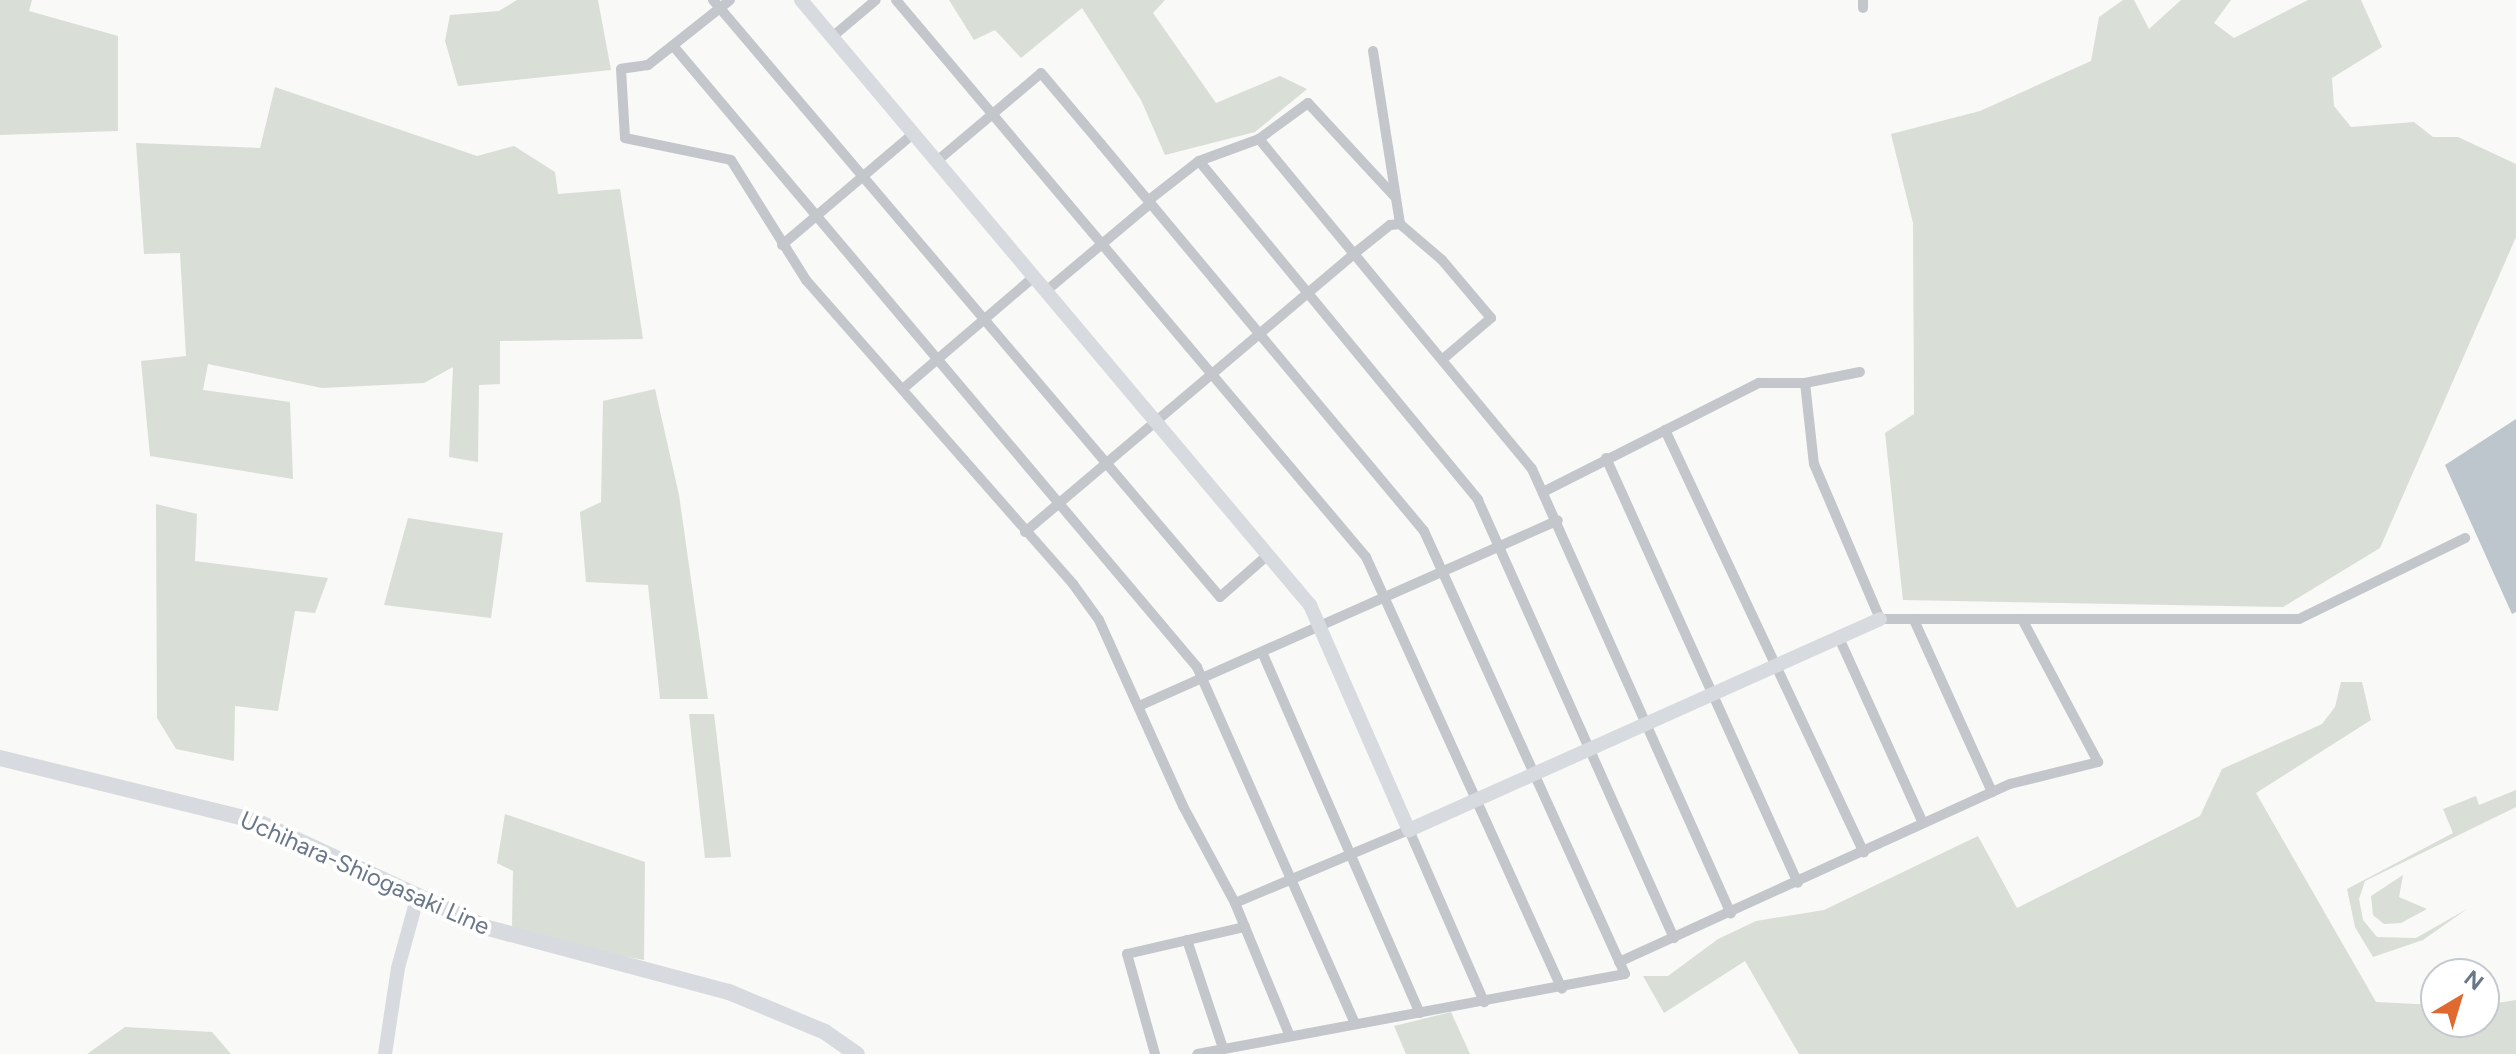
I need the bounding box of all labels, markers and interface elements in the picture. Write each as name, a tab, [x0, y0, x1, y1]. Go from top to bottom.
street label: Uchihara-Shiogasaki Line	[236, 805, 494, 941]
north arrow	[2420, 958, 2500, 1038]
text: N	[2459, 964, 2489, 996]

